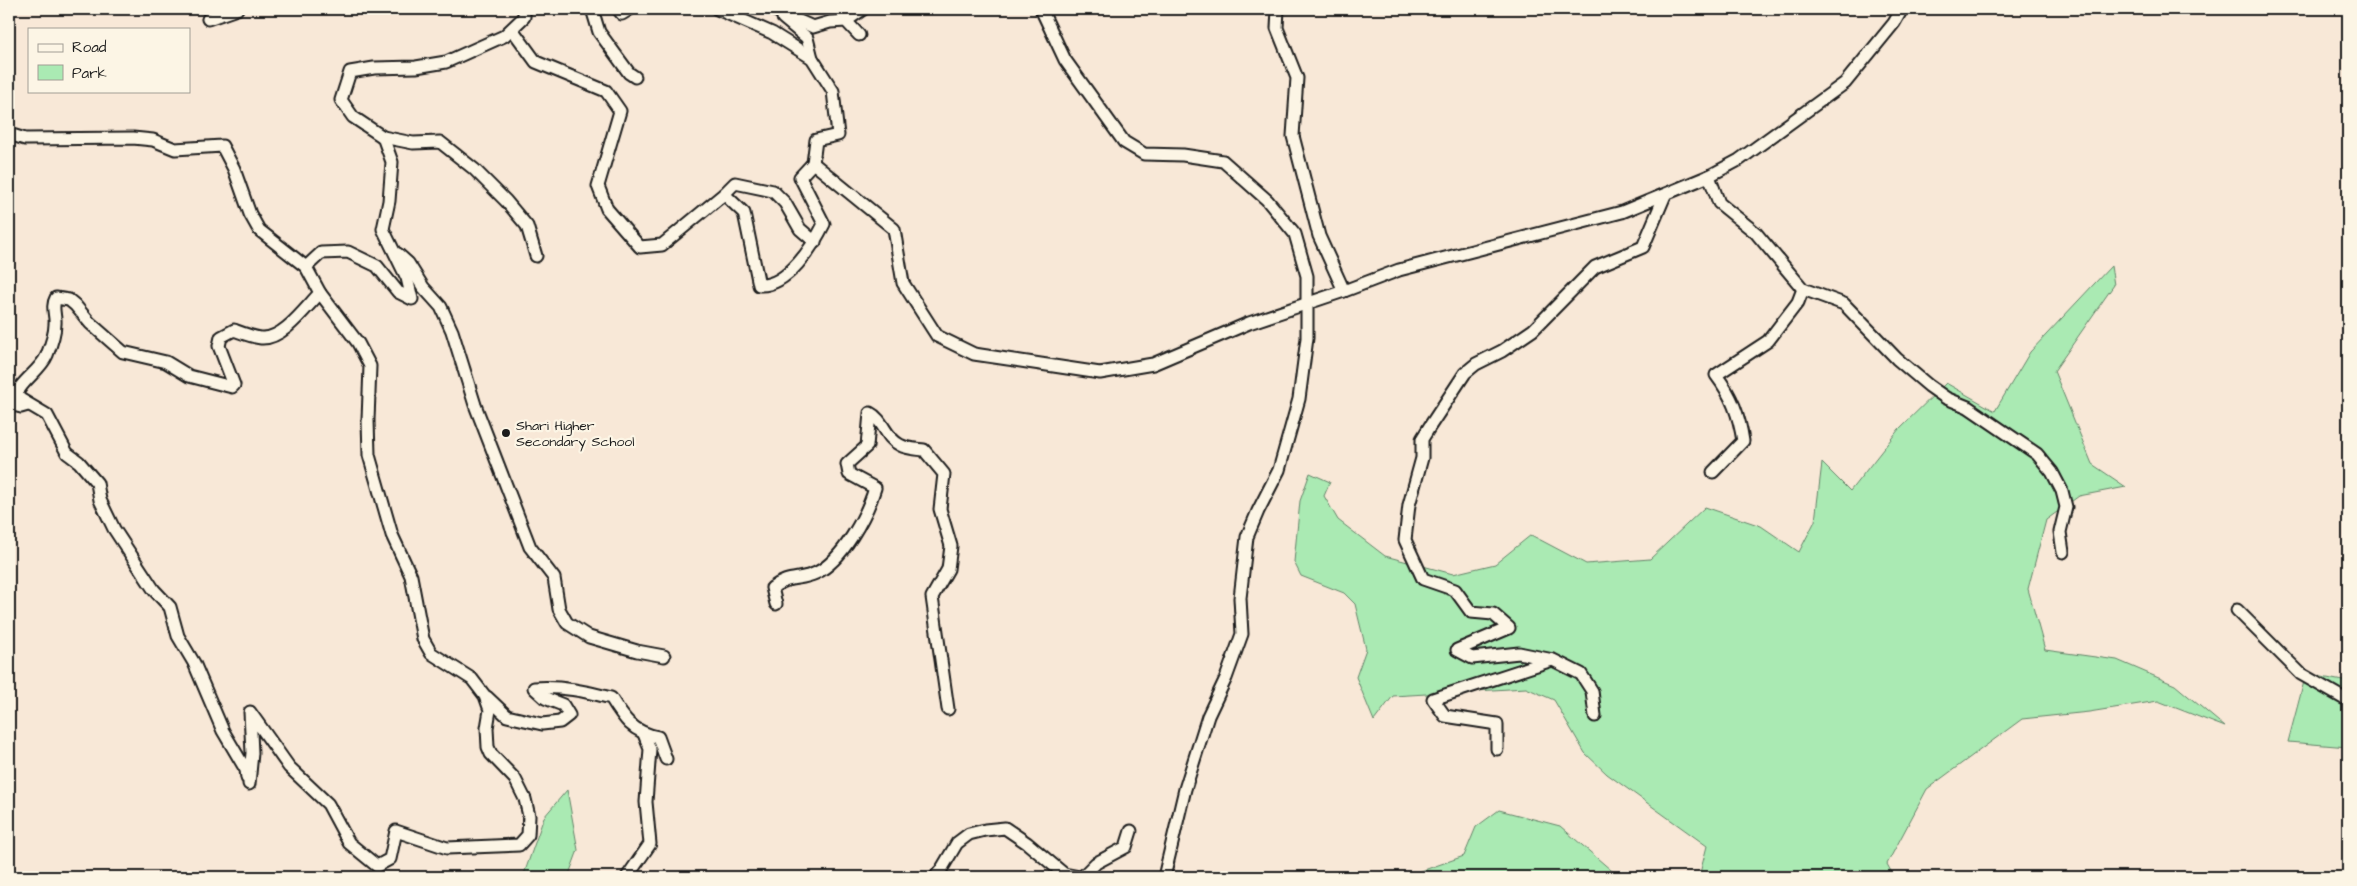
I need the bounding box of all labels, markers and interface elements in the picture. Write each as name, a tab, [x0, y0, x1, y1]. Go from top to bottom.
legend	[28, 28, 190, 92]
text: Road	[72, 37, 107, 58]
text: Park	[72, 63, 107, 84]
place label: Shari Higher Secondary School	[516, 416, 634, 452]
marker: Shari Higher Secondary School	[500, 427, 512, 439]

